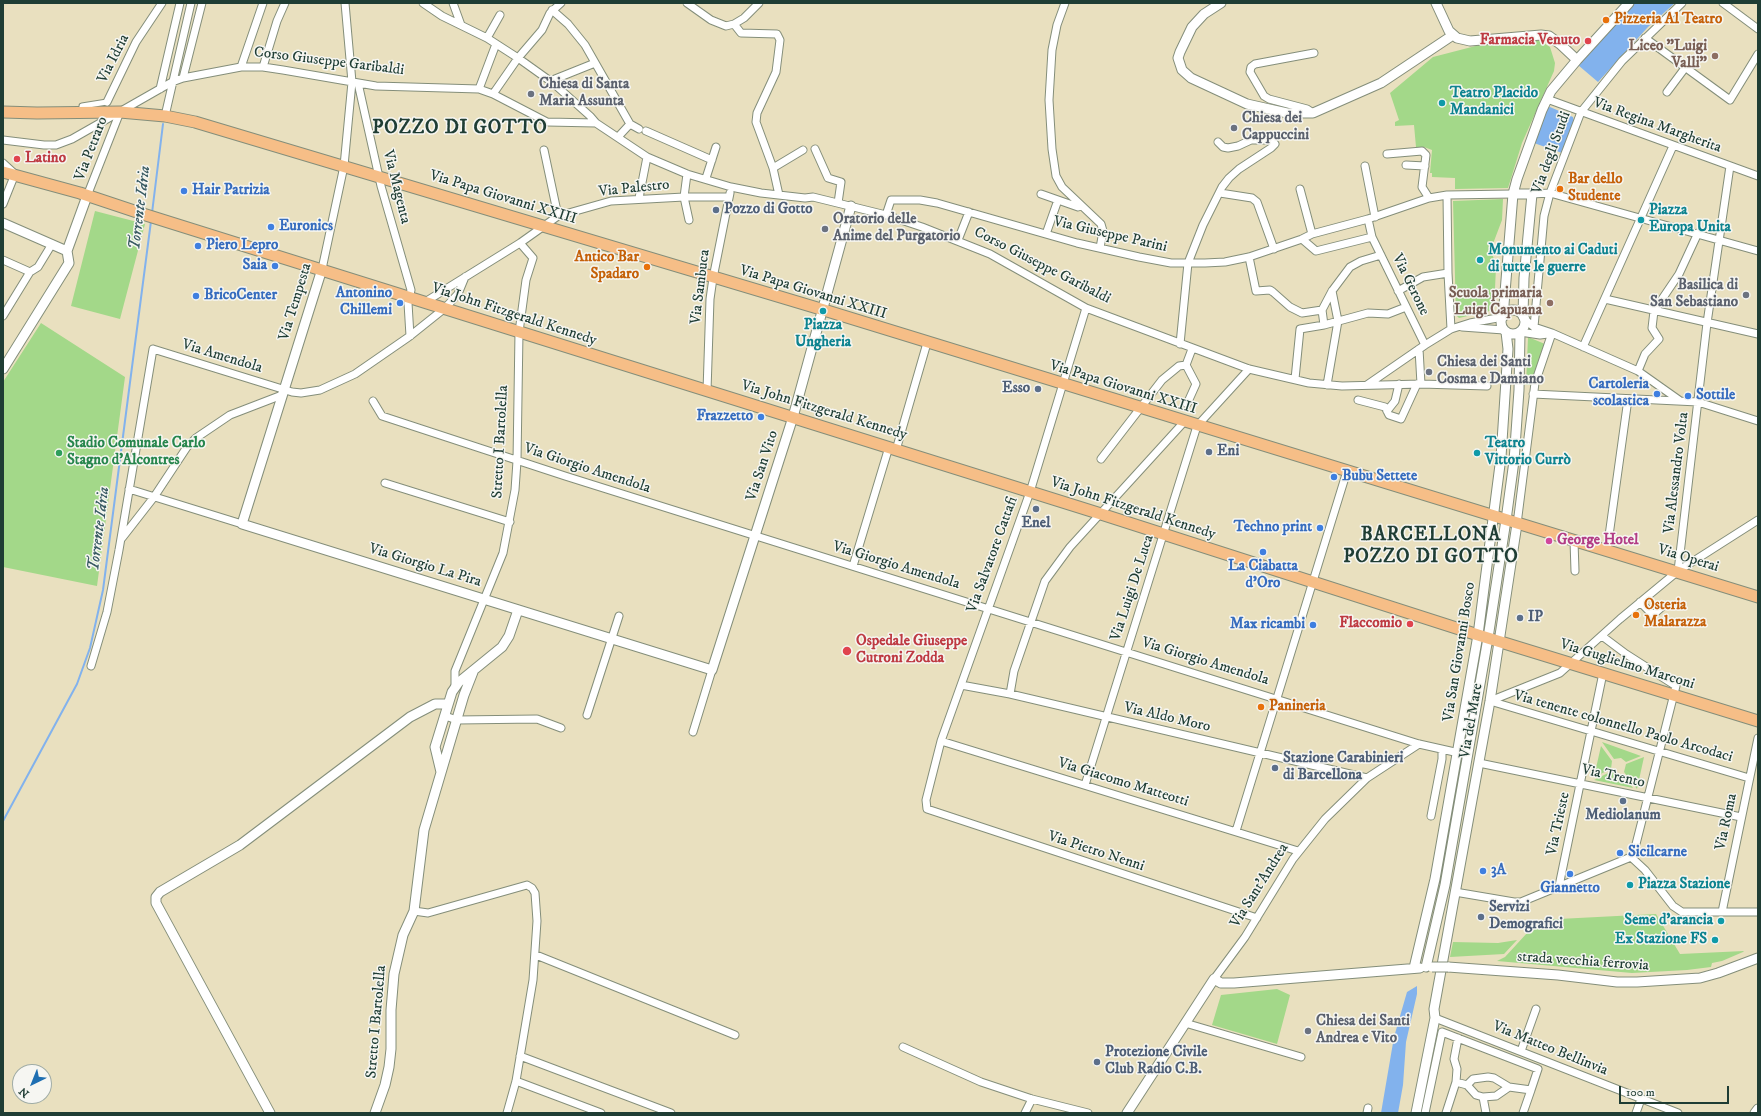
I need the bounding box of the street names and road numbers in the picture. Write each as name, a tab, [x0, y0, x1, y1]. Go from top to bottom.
street label: Via Idria	[94, 32, 134, 86]
street label: Corso Giuseppe Garibaldi	[253, 44, 405, 80]
street label: Via Regina Margherita	[1590, 94, 1724, 158]
street label: Via degli Studi	[1529, 109, 1575, 197]
street label: Via Petraro	[72, 114, 112, 184]
street label: Via Magenta	[378, 148, 414, 226]
street label: Via Papa Giovanni XXIII	[427, 167, 579, 229]
street label: Via Palestro	[598, 176, 670, 202]
street label: Via Giuseppe Parini	[1051, 213, 1169, 257]
street label: Corso Giuseppe Garibaldi	[971, 224, 1113, 308]
street label: Via Sambuca	[687, 248, 715, 326]
street label: Via Gerone	[1387, 251, 1433, 319]
street label: Via Tempesta	[276, 261, 316, 343]
street label: Via Papa Giovanni XXIII	[737, 262, 889, 324]
street label: Via John Fitzgerald Kennedy	[429, 280, 599, 350]
street label: Via Amendola	[180, 336, 264, 378]
street label: Via Papa Giovanni XXIII	[1047, 357, 1199, 419]
street label: Via John Fitzgerald Kennedy	[739, 377, 909, 445]
street label: Stretto I Bartolella	[489, 385, 513, 499]
street label: Via Alessandro Volta	[1661, 411, 1693, 535]
street label: Via San Vito	[743, 428, 783, 504]
street label: Via Giorgio Amendola	[521, 440, 653, 498]
street label: Via John Fitzgerald Kennedy	[1048, 474, 1218, 544]
street label: Via Salvatore Cattafi	[964, 494, 1022, 616]
street label: Via Luigi De Luca	[1107, 533, 1159, 643]
street label: Via Giorgio Amendola	[830, 538, 962, 594]
street label: Via Giorgio La Pira	[367, 540, 483, 592]
street label: Via Operai	[1655, 541, 1721, 577]
street label: Via San Giovanni Bosco	[1440, 581, 1480, 723]
street label: Via Giorgio Amendola	[1139, 634, 1271, 690]
street label: Via Guglielmo Marconi	[1558, 636, 1696, 694]
street label: Via del Mare	[1457, 682, 1487, 760]
street label: Via tenente colonnello Paolo Arcodaci	[1511, 687, 1735, 767]
street label: Via Aldo Moro	[1122, 699, 1212, 737]
street label: Via Giacomo Matteotti	[1055, 755, 1191, 811]
street label: Via Trento	[1580, 762, 1646, 792]
street label: Via Trieste	[1544, 791, 1574, 857]
street label: Via Roma	[1712, 792, 1742, 852]
street label: Via Pietro Nenni	[1046, 828, 1146, 876]
street label: Via Sant'Andrea	[1227, 841, 1293, 931]
street label: strada vecchia ferrovia	[1516, 948, 1650, 976]
street label: Stretto I Bartolella	[363, 965, 391, 1079]
street label: Via Matteo Bellinvia	[1490, 1018, 1610, 1080]

